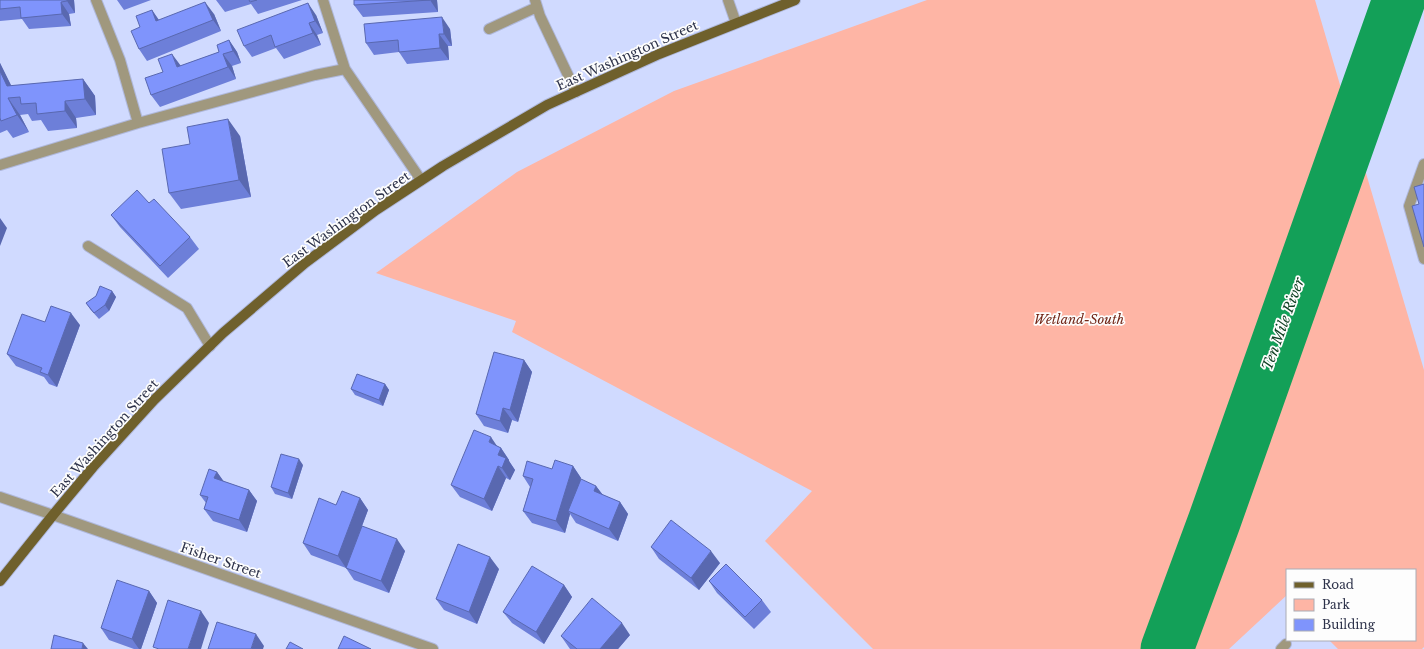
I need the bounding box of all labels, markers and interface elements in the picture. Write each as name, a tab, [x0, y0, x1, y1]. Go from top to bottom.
street label: East Washington Street	[554, 16, 701, 94]
street label: East Washington Street	[279, 167, 413, 271]
water label: Ten Mile River	[1258, 275, 1308, 373]
park label: Wetland-South	[1034, 311, 1124, 328]
street label: East Washington Street	[47, 376, 162, 501]
street label: Fisher Street	[178, 539, 263, 582]
legend	[1286, 569, 1416, 641]
text: Road	[1322, 577, 1354, 592]
text: Park	[1322, 597, 1350, 612]
text: Building	[1322, 617, 1376, 632]

